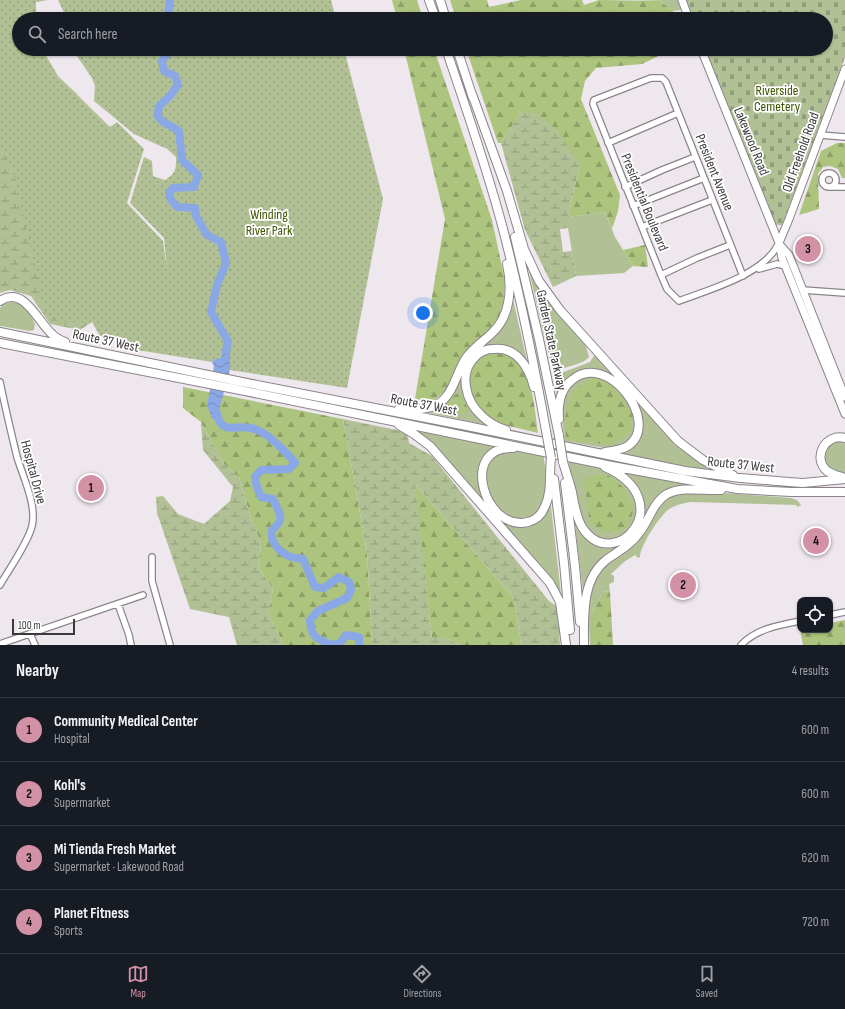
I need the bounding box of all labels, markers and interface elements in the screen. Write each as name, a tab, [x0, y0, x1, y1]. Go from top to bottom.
search box	[12, 12, 833, 56]
icon: search	[26, 23, 48, 45]
text: Search here	[58, 25, 118, 44]
park label: Riverside Cemetery	[754, 82, 801, 115]
street label: Lakewood Road	[730, 105, 773, 178]
street label: Old Freehold Road	[778, 110, 823, 194]
street label: President Avenue	[691, 131, 738, 213]
street label: Presidential Boulevard	[617, 151, 672, 254]
park label: Winding River Park	[246, 206, 293, 239]
pin: 3	[795, 234, 821, 264]
street label: Garden State Parkway	[533, 288, 571, 392]
your location	[413, 303, 433, 323]
street label: Route 37 West	[71, 325, 141, 356]
street label: Route 37 West	[389, 390, 459, 419]
street label: Hospital Drive	[17, 438, 50, 506]
street label: Route 37 West	[707, 453, 775, 476]
pin: 1	[78, 473, 104, 503]
pin: 4	[803, 526, 829, 556]
pin: 2	[670, 570, 696, 600]
map controls	[797, 597, 833, 633]
button: locate	[797, 597, 833, 633]
scale bar	[12, 617, 75, 636]
text: 100 m	[18, 619, 40, 632]
text: Nearby	[16, 661, 59, 681]
text: 4 results	[792, 663, 829, 679]
text: Community Medical Center	[54, 712, 198, 731]
text: 1	[26, 722, 32, 738]
text: 600 m	[801, 722, 829, 738]
text: Hospital	[54, 731, 90, 747]
text: Kohl's	[54, 776, 86, 795]
text: 2	[26, 786, 32, 802]
text: 600 m	[801, 786, 829, 802]
text: Supermarket	[54, 795, 110, 811]
text: Mi Tienda Fresh Market	[54, 840, 176, 859]
text: 3	[26, 850, 32, 866]
text: 620 m	[802, 850, 829, 866]
text: Supermarket · Lakewood Road	[54, 859, 184, 875]
text: Planet Fitness	[54, 904, 129, 923]
text: 4	[26, 914, 32, 930]
text: 720 m	[802, 914, 829, 930]
text: Sports	[54, 923, 83, 939]
tab: Map	[127, 963, 149, 1000]
tab: Directions	[404, 963, 441, 1000]
tab: Saved	[696, 963, 718, 1000]

